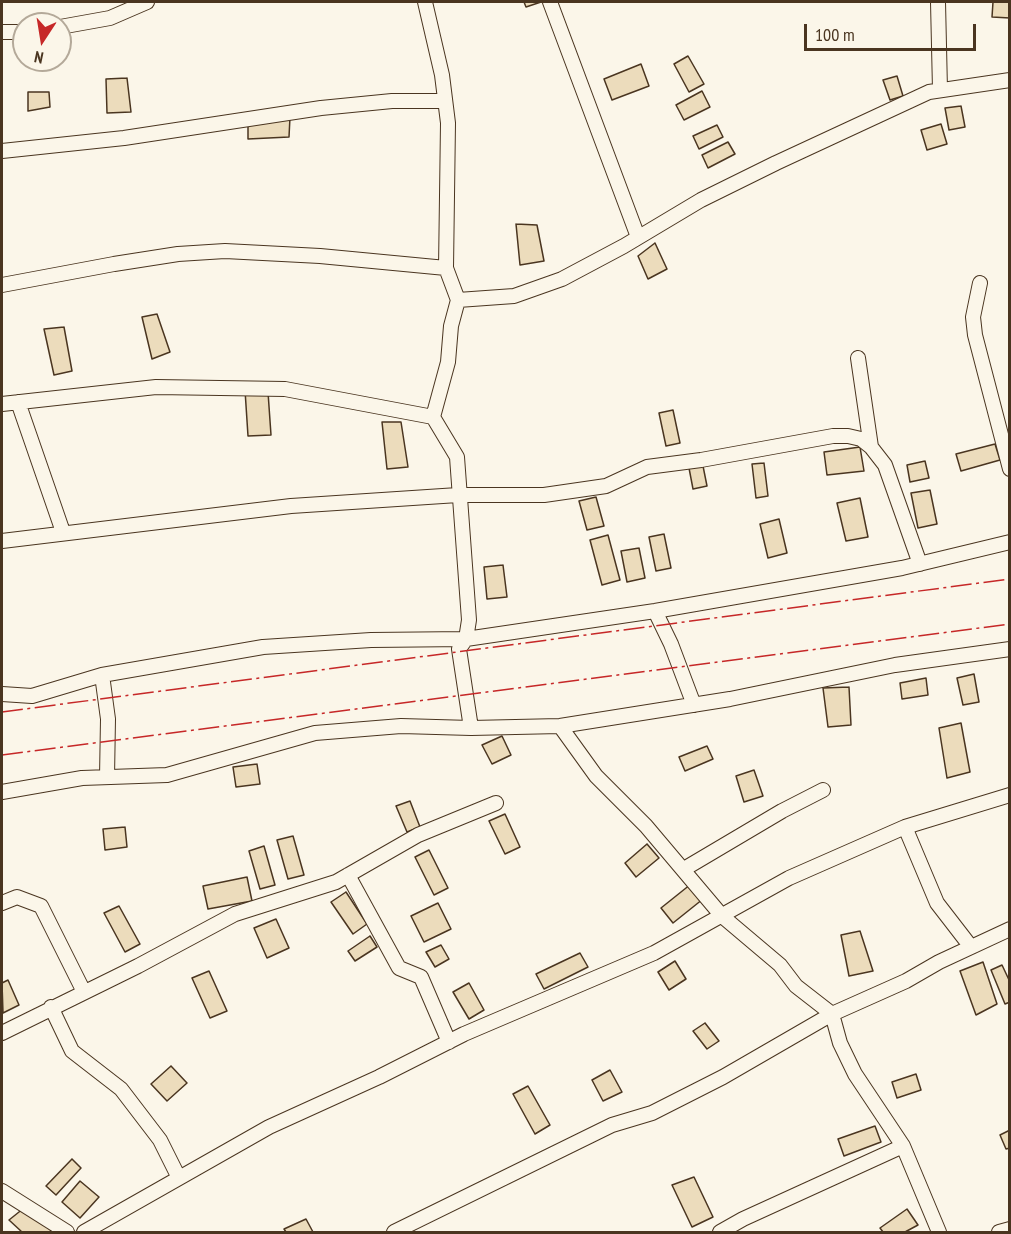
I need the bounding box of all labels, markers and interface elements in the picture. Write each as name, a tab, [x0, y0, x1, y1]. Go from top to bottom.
north arrow	[12, 12, 72, 72]
scale bar	[807, 12, 980, 50]
text: 100 m	[815, 23, 855, 46]
text: N	[32, 47, 45, 68]

